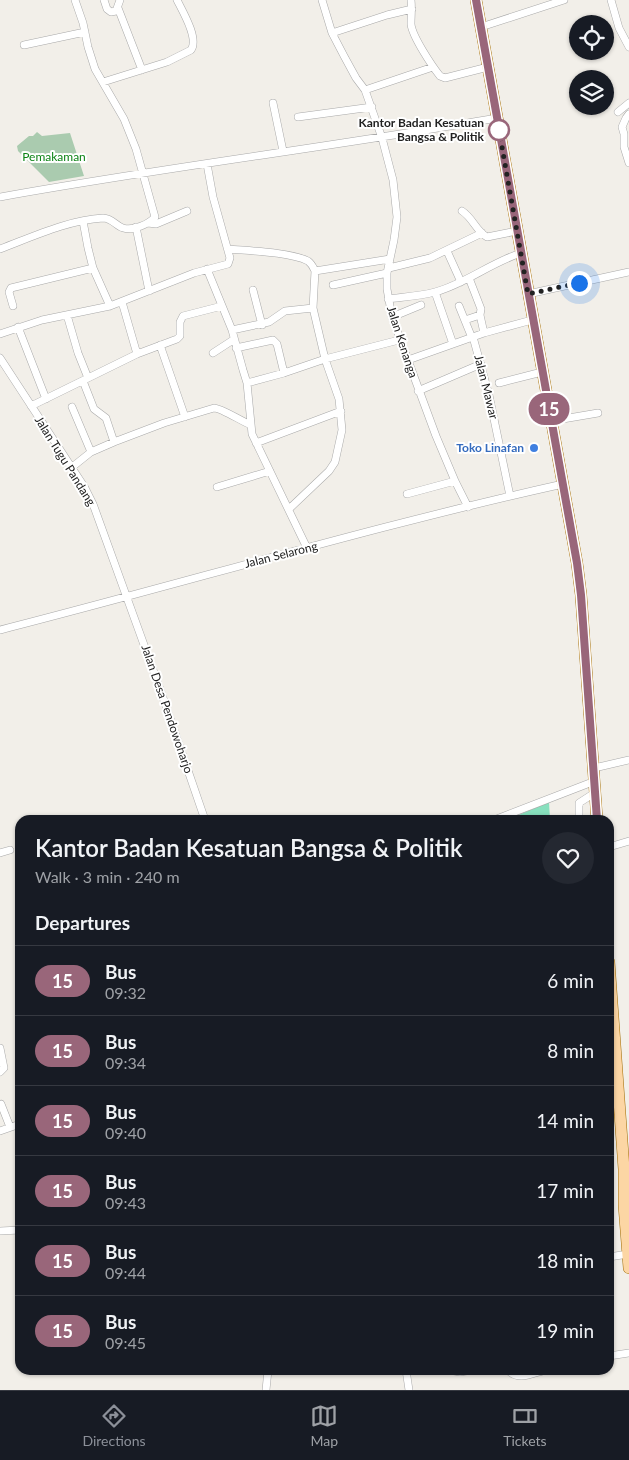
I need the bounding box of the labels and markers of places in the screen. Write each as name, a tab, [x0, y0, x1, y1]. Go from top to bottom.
place label: Kantor Badan Kesatuan Bangsa & Politik	[359, 115, 485, 144]
marker: Kantor Badan Kesatuan Bangsa & Politik	[488, 119, 510, 141]
place label: Toko Linafan	[456, 440, 524, 455]
marker: Toko Linafan	[528, 442, 540, 454]

